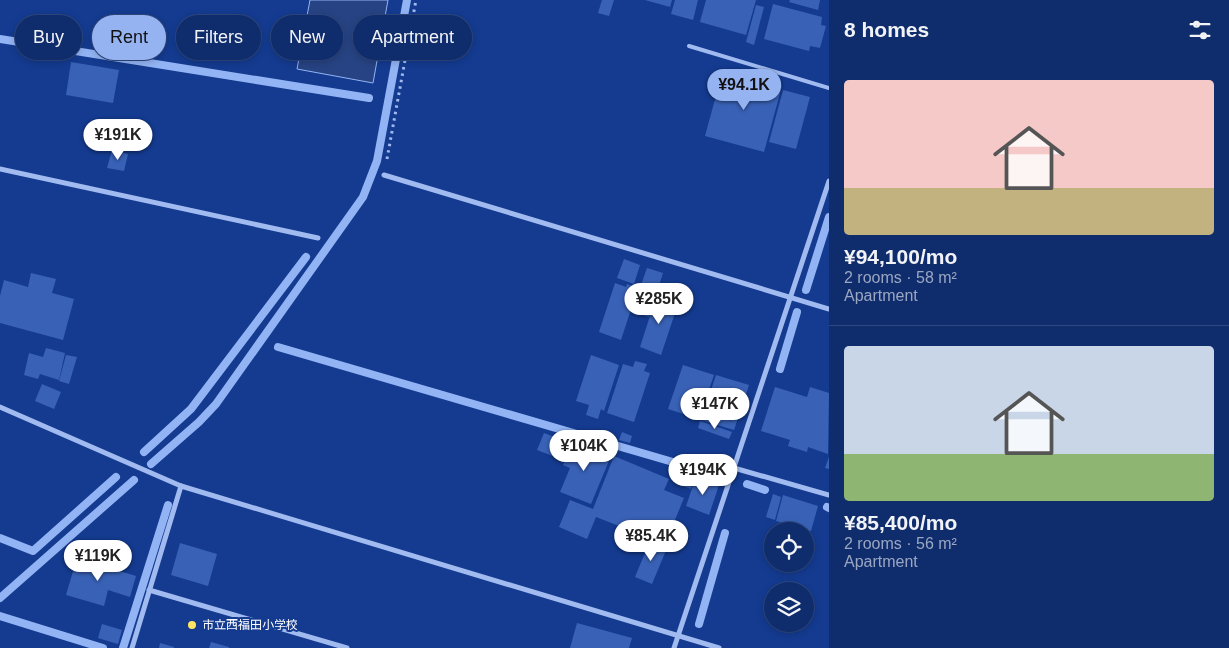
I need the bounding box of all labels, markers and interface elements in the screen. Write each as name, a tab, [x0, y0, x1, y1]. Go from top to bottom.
chip: Buy	[15, 15, 82, 60]
chip: Rent	[92, 15, 166, 60]
chip: Filters	[176, 15, 261, 60]
chip: New	[271, 15, 343, 60]
chip: Apartment	[353, 15, 472, 60]
icon: filters	[1186, 16, 1214, 44]
text: 8 homes	[844, 18, 929, 41]
pin: ¥94.1K	[703, 68, 785, 111]
text: ¥94.1K	[718, 76, 770, 93]
icon: home	[984, 113, 1074, 203]
pin: ¥191K	[83, 119, 153, 161]
text: ¥191K	[94, 126, 142, 143]
text: ¥94,100/mo	[844, 245, 957, 268]
text: 2 rooms · 58 m²	[844, 269, 957, 286]
pin: ¥285K	[624, 282, 694, 325]
text: Apartment	[844, 287, 918, 304]
text: ¥285K	[635, 290, 683, 307]
icon: home	[984, 378, 1074, 468]
pin: ¥147K	[680, 388, 750, 430]
text: ¥147K	[691, 395, 739, 412]
pin: ¥104K	[549, 430, 619, 472]
text: ¥104K	[560, 437, 608, 454]
pin: ¥194K	[668, 454, 738, 496]
text: ¥194K	[679, 461, 727, 478]
text: ¥85,400/mo	[844, 511, 957, 534]
pin: ¥85.4K	[610, 520, 692, 562]
map controls	[764, 522, 814, 632]
button: locate	[764, 522, 814, 572]
text: ¥85.4K	[625, 527, 677, 544]
text: 2 rooms · 56 m²	[844, 535, 957, 552]
pin: ¥119K	[63, 540, 133, 582]
text: ¥119K	[75, 547, 121, 564]
text: Apartment	[844, 553, 918, 570]
button: layers	[764, 582, 814, 632]
place label: 市立西福田小学校	[202, 618, 298, 632]
marker: 市立西福田小学校	[186, 619, 198, 631]

